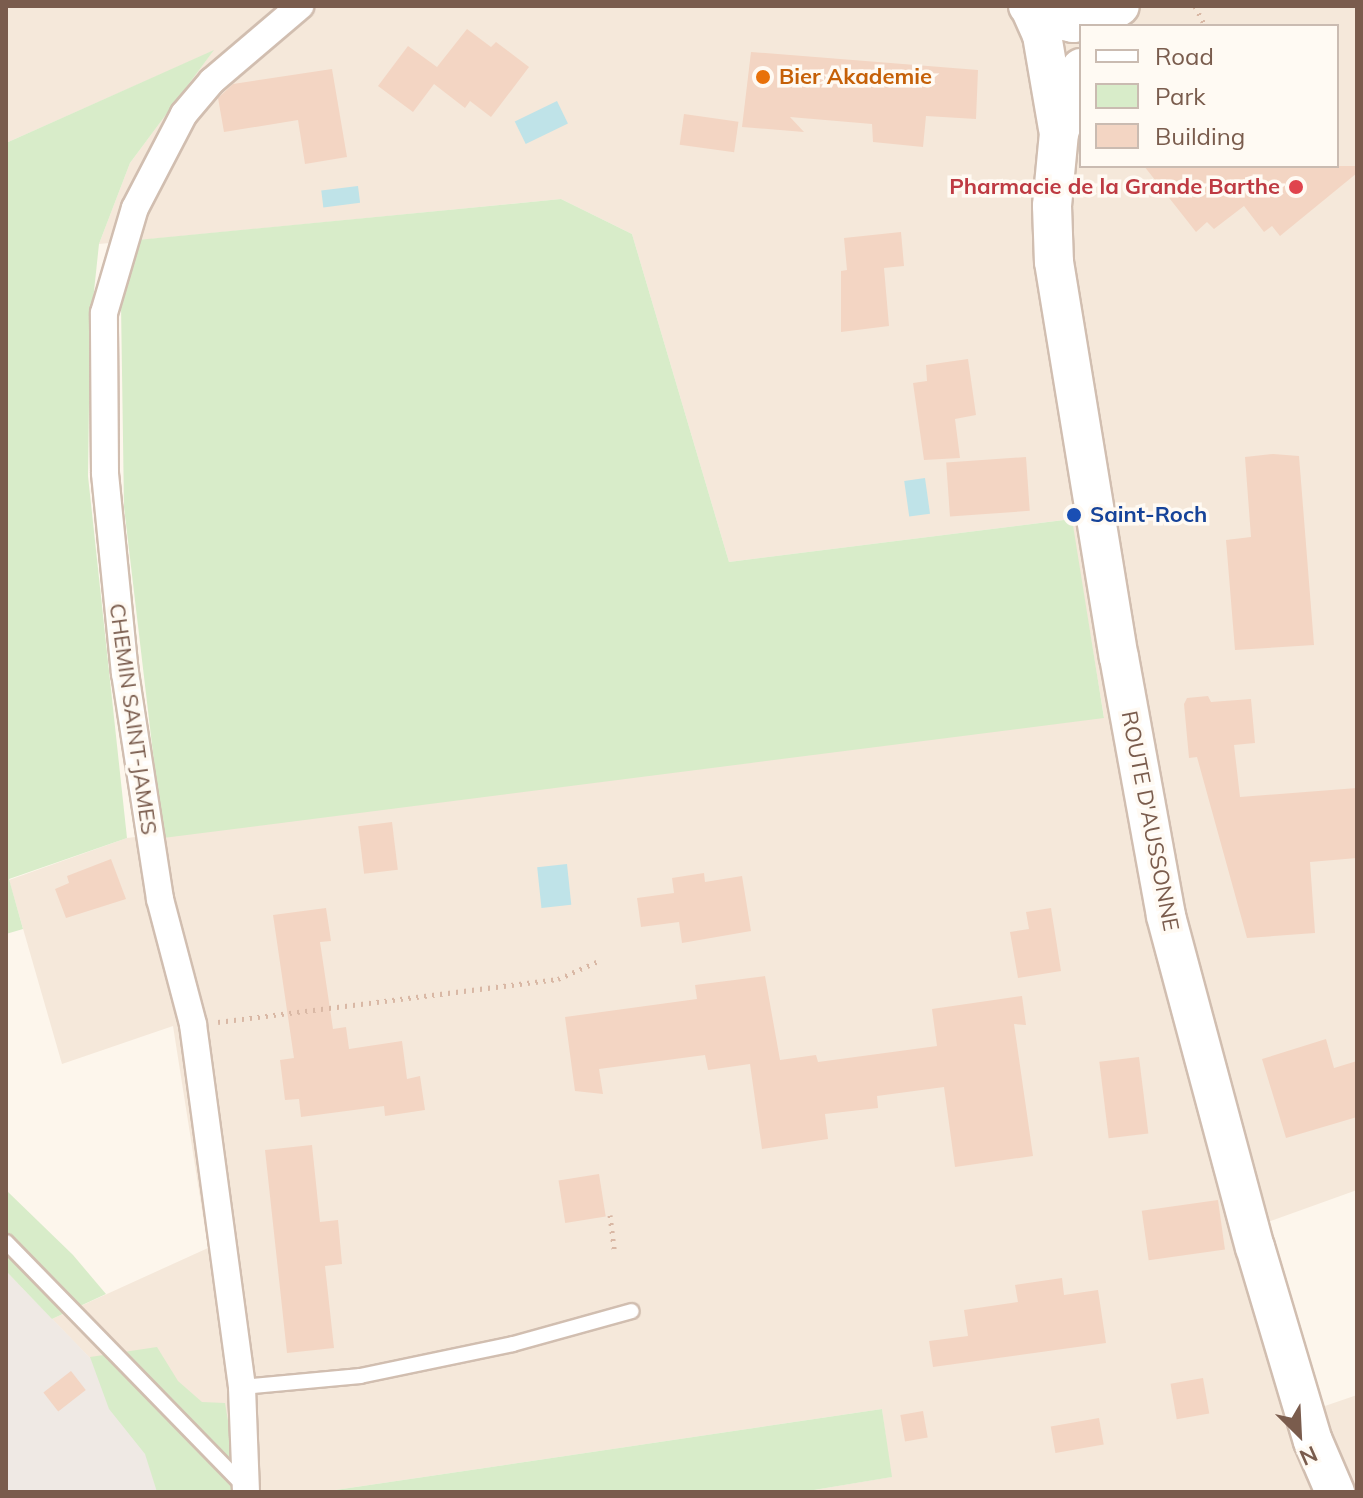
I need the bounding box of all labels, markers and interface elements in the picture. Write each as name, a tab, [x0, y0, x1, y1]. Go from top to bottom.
legend	[1079, 24, 1339, 168]
text: Road	[1155, 41, 1214, 71]
place label: Bier Akademie	[779, 64, 932, 90]
marker: Bier Akademie	[754, 68, 772, 86]
text: Park	[1155, 81, 1206, 111]
text: Building	[1155, 121, 1245, 151]
place label: Pharmacie de la Grande Barthe	[949, 174, 1280, 200]
marker: Pharmacie de la Grande Barthe	[1287, 178, 1305, 196]
place label: Saint-Roch	[1090, 502, 1207, 528]
marker: Saint-Roch	[1065, 506, 1083, 524]
street label: CHEMIN SAINT-JAMES	[104, 602, 162, 836]
street label: ROUTE D'AUSSONNE	[1116, 709, 1184, 933]
north arrow	[1259, 1394, 1339, 1474]
text: N	[1295, 1440, 1322, 1472]

